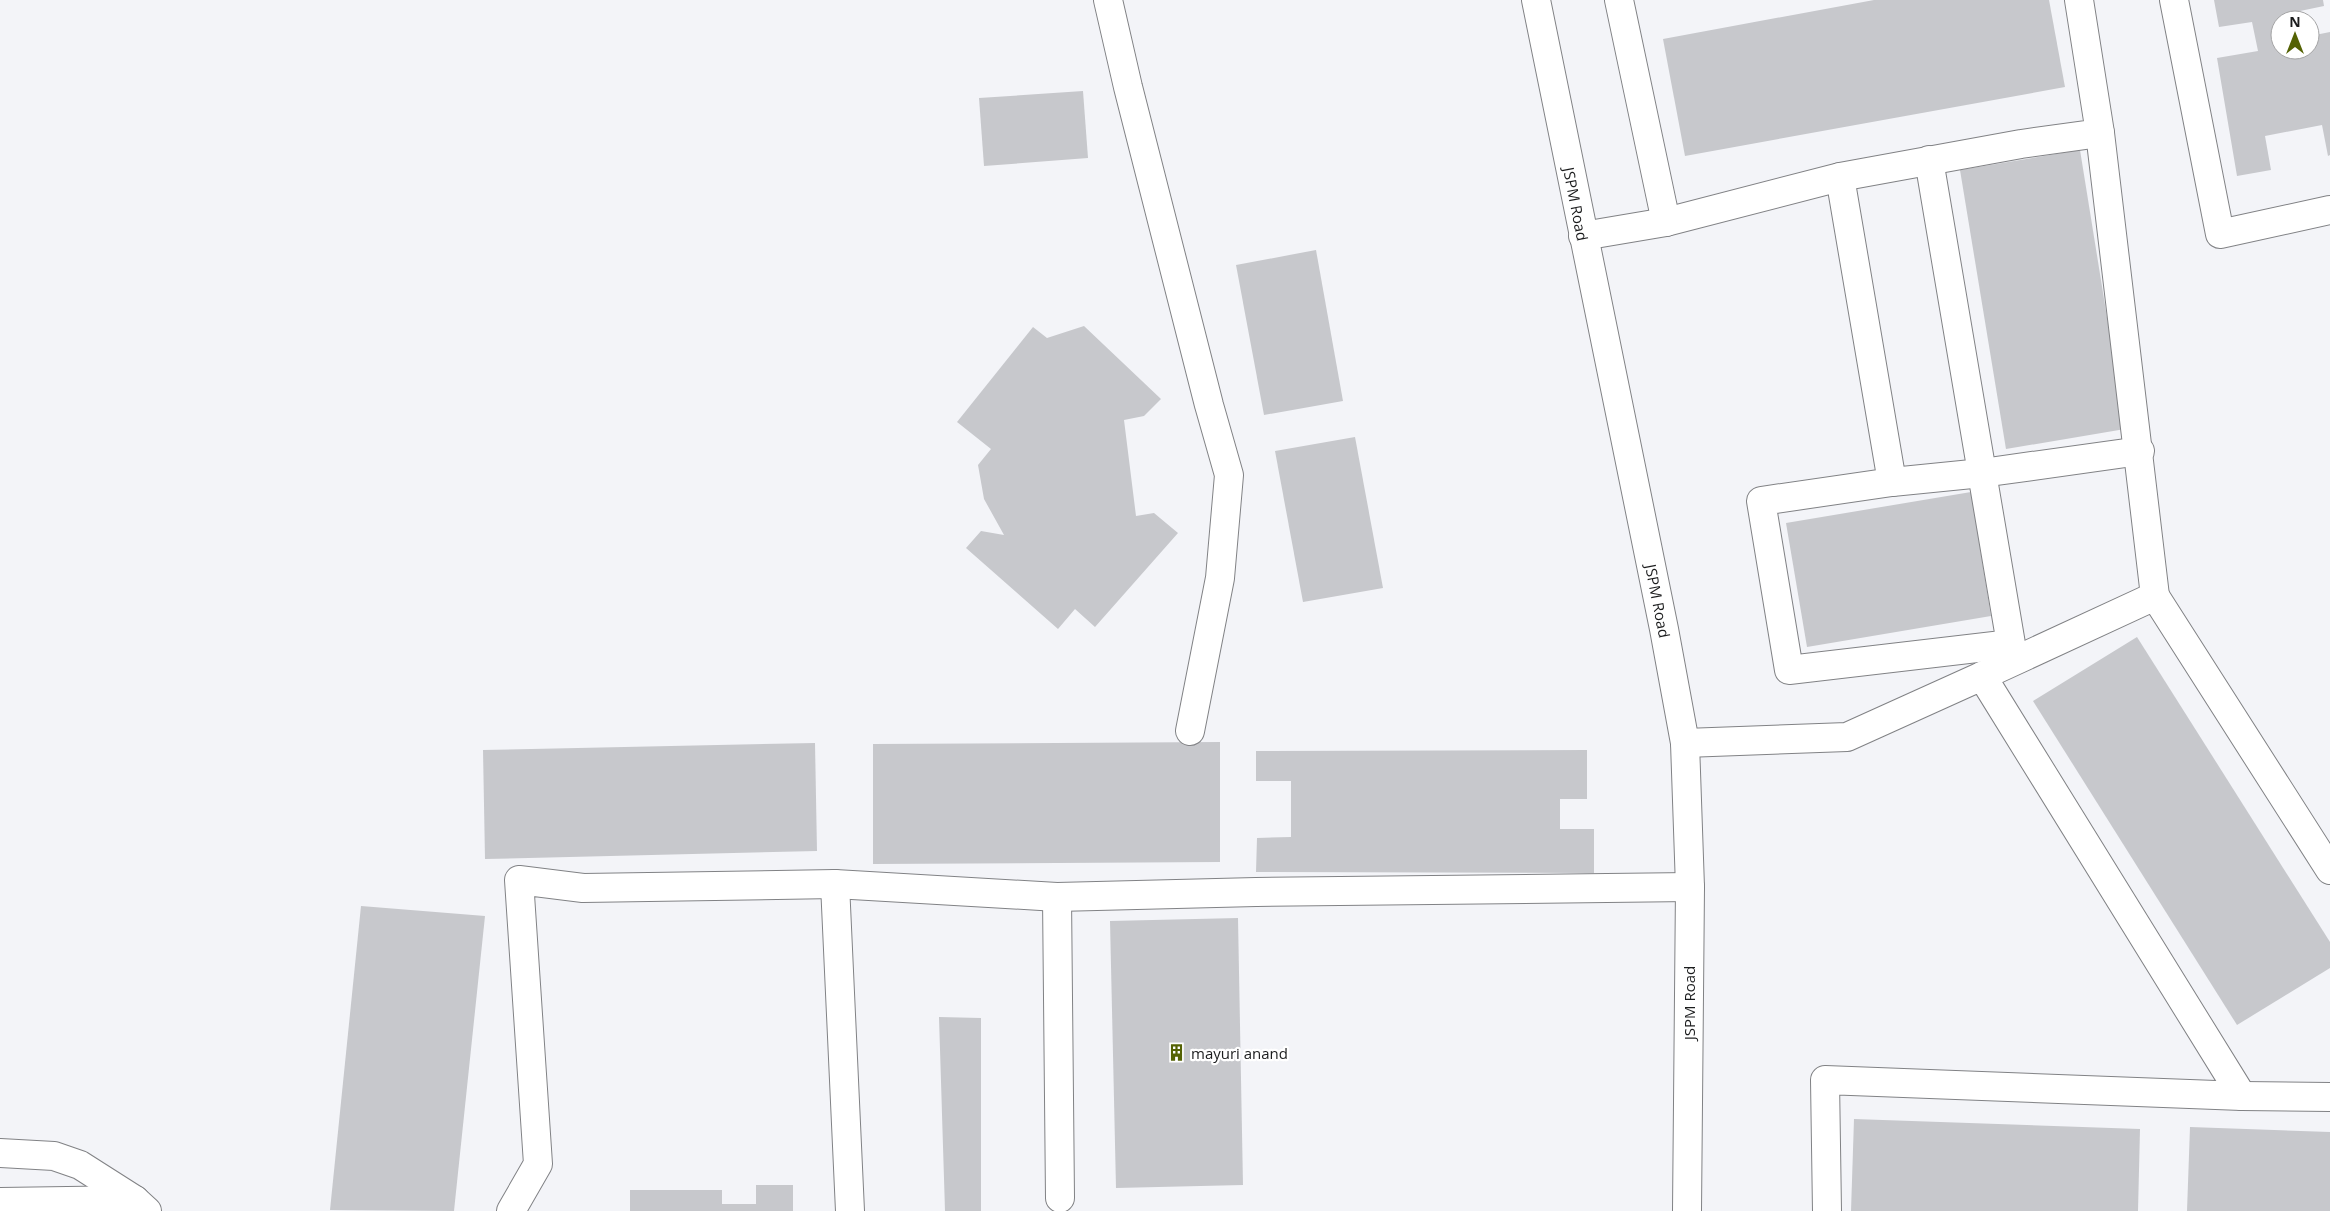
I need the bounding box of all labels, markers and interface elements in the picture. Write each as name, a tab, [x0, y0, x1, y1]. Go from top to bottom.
north arrow	[2270, 10, 2320, 60]
text: N	[2289, 12, 2301, 31]
street label: JSPM Road	[1559, 164, 1593, 242]
street label: JSPM Road	[1641, 561, 1675, 639]
street label: JSPM Road	[1679, 966, 1699, 1042]
building icon: mayuri anand	[1167, 1043, 1187, 1063]
place label: mayuri anand	[1191, 1043, 1288, 1063]

